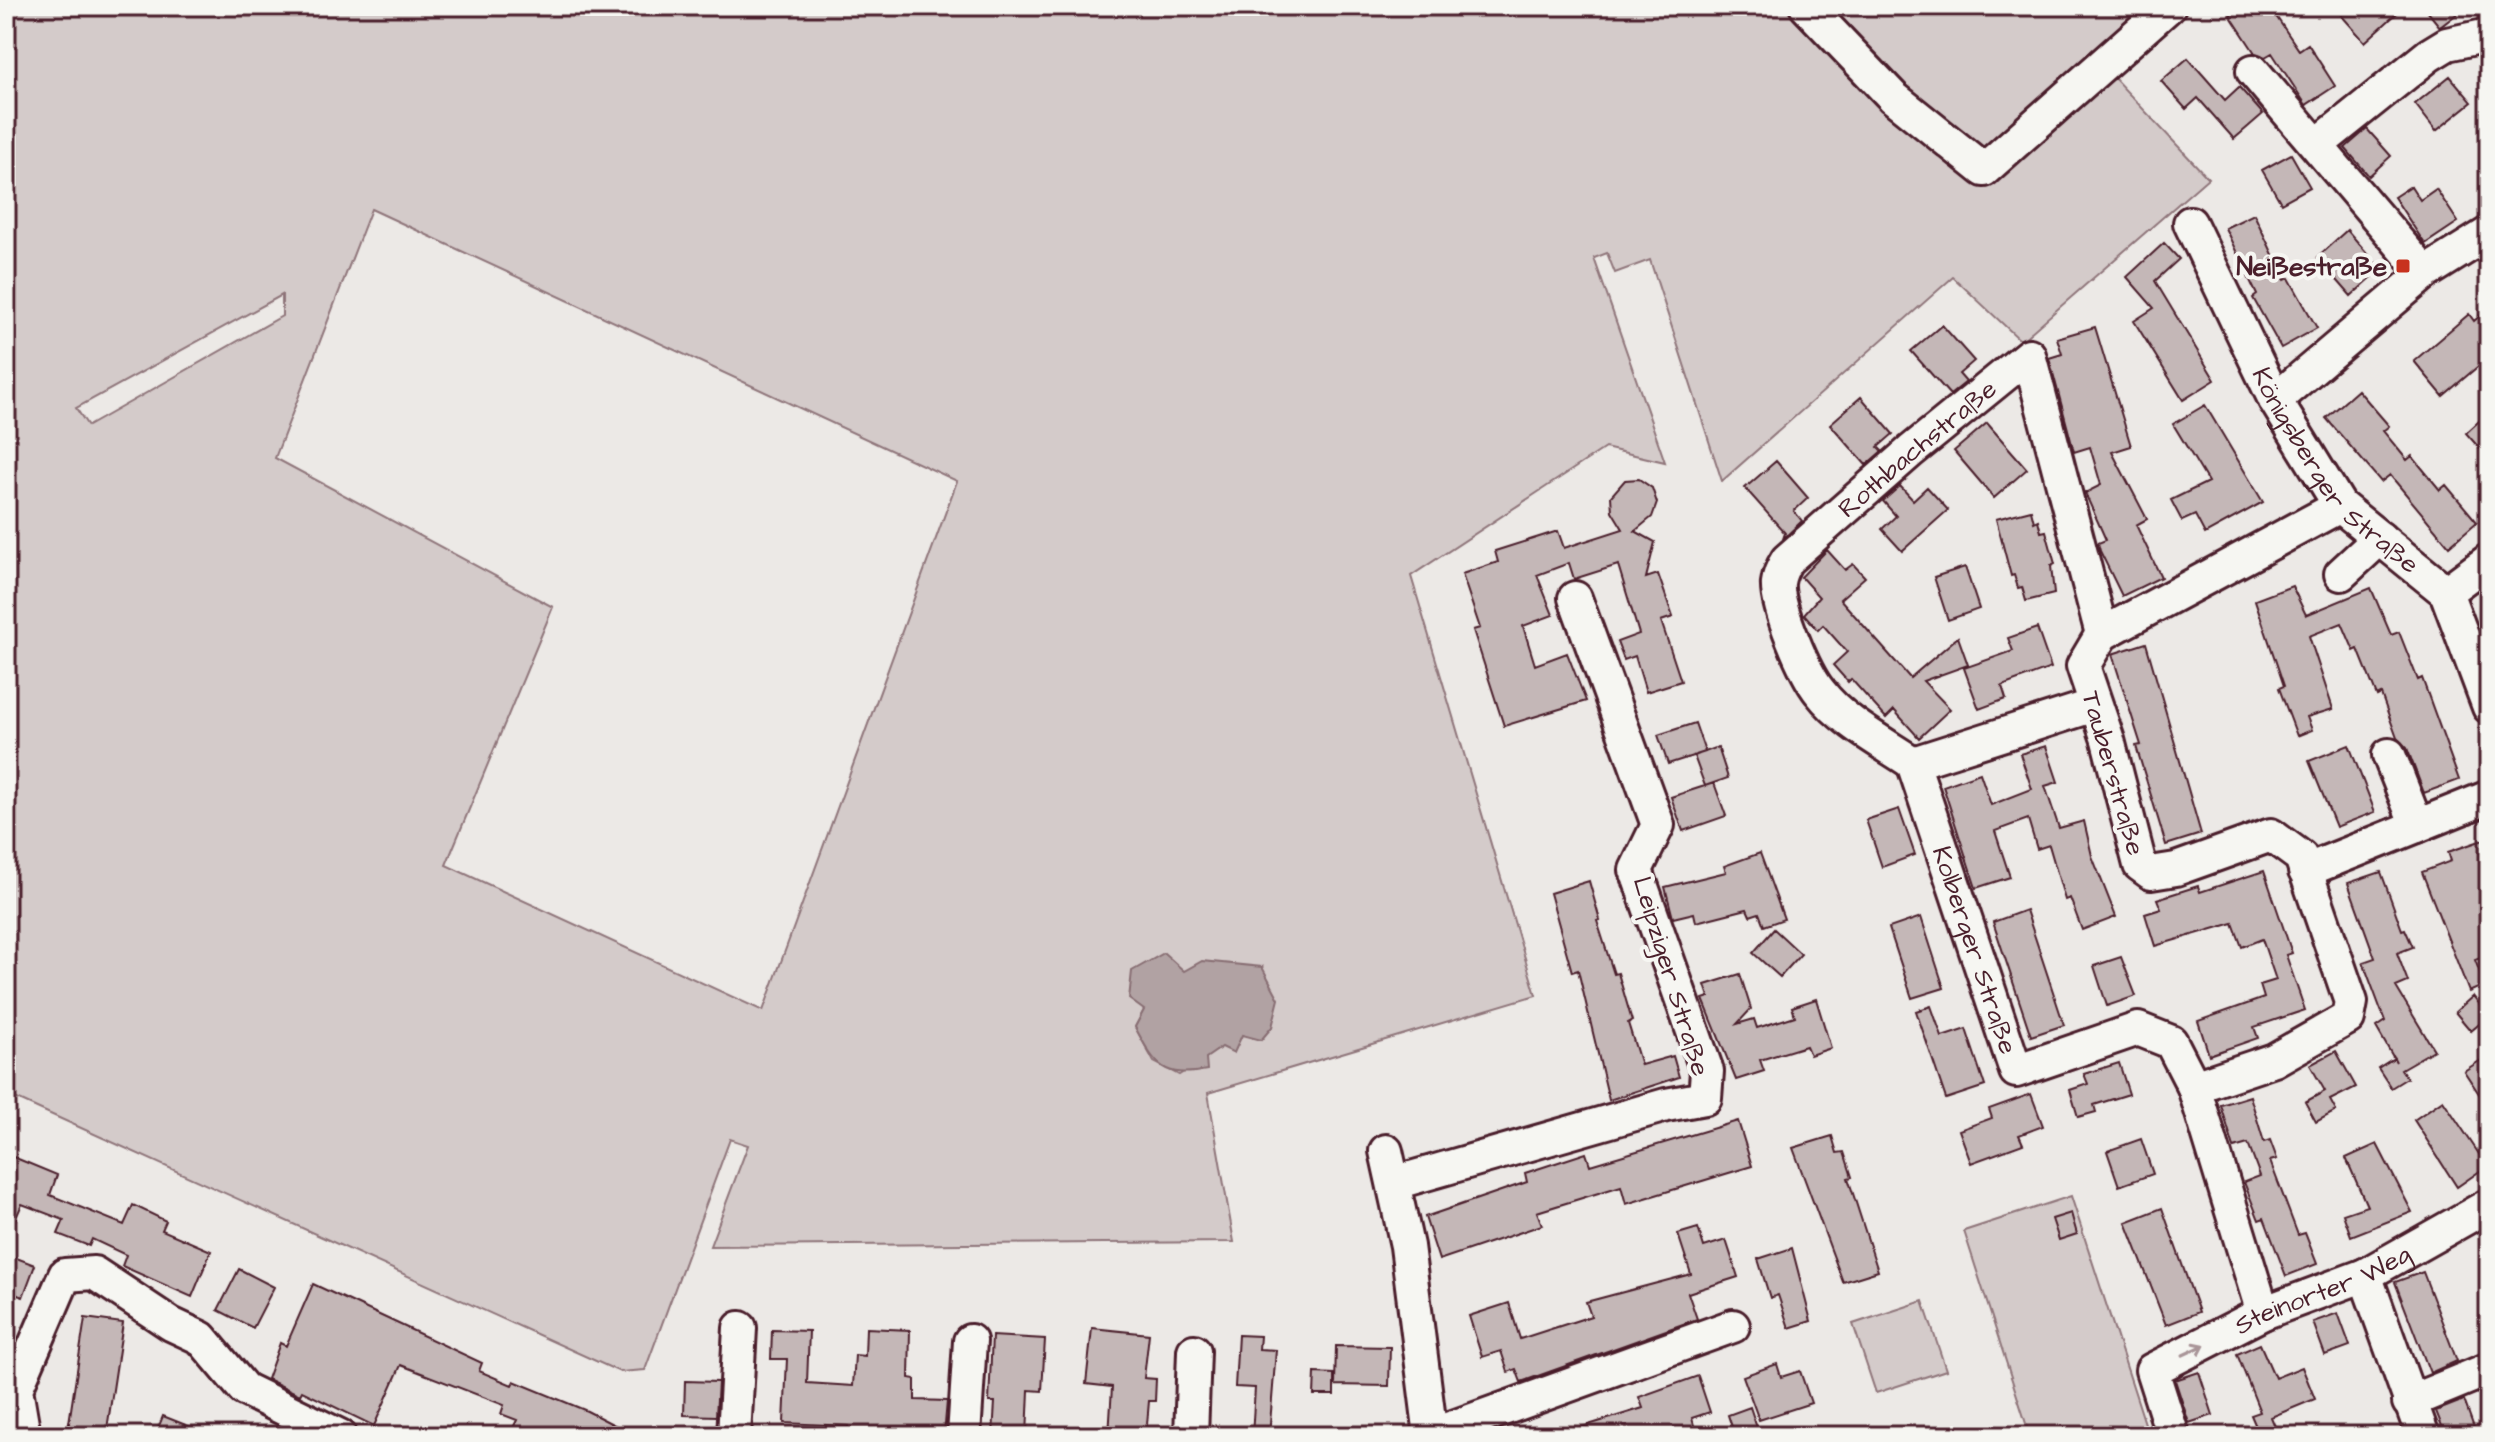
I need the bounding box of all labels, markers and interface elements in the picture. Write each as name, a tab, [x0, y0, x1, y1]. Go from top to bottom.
place label: Neißestraße	[2236, 249, 2387, 285]
marker: Neißestraße	[2394, 257, 2412, 275]
street label: Königsberger Straße	[2243, 361, 2426, 582]
street label: Rothbachstraße	[1830, 371, 2005, 526]
street label: Tauberstraße	[2072, 687, 2154, 860]
street label: Kolberger Straße	[1923, 841, 2026, 1059]
street label: Leipziger Straße	[1622, 872, 1718, 1081]
street label: Steinorter Weg	[2228, 1236, 2418, 1344]
one-way arrow	[2182, 1342, 2206, 1357]

